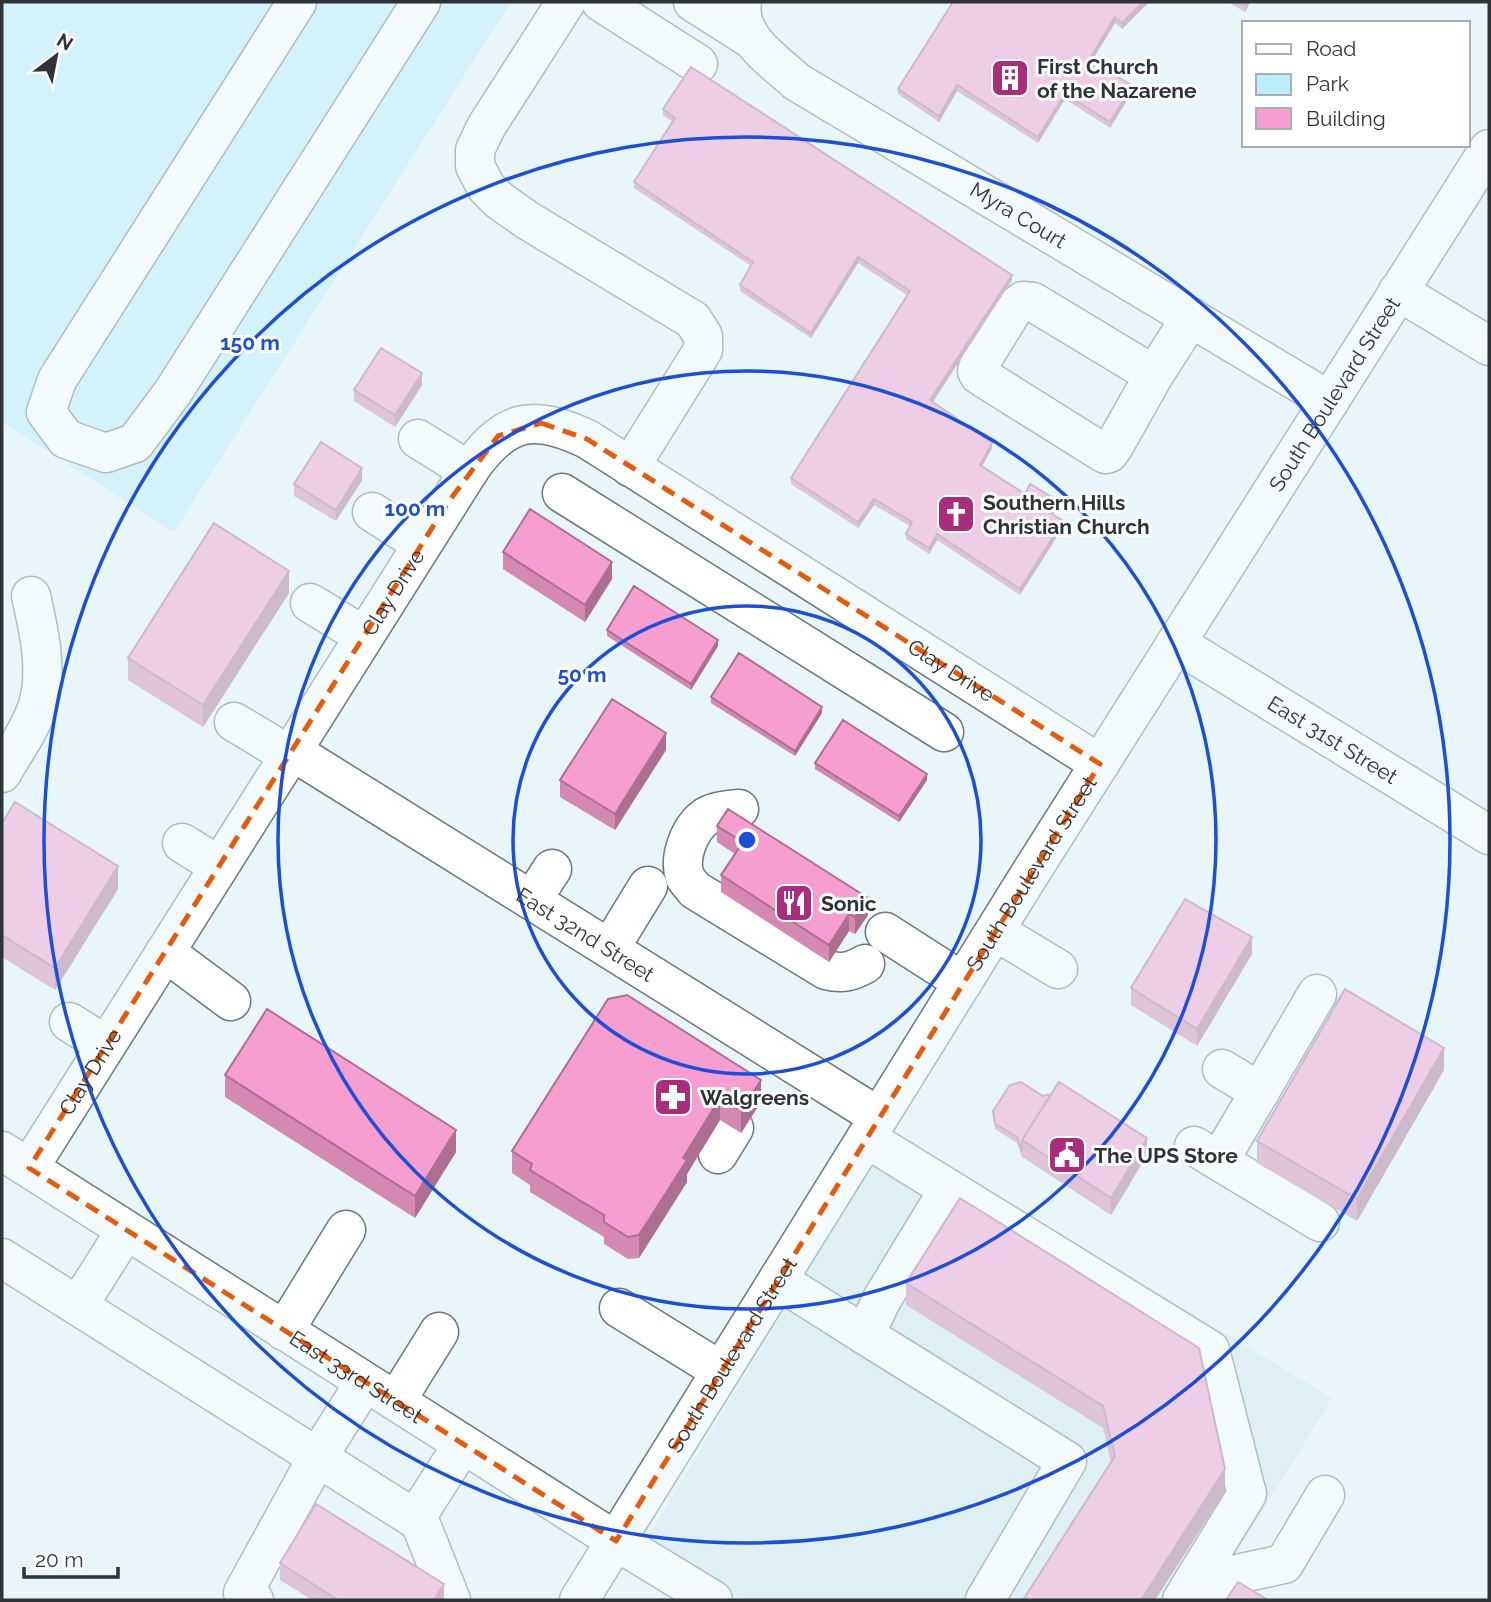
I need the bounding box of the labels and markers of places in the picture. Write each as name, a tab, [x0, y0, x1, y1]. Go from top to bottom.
place label: First Church of the Nazarene	[1037, 54, 1197, 103]
building icon: First Church of the Nazarene	[989, 57, 1031, 99]
place label: Southern Hills Christian Church	[983, 490, 1150, 539]
church icon: Southern Hills Christian Church	[935, 493, 977, 535]
centre of rings	[735, 828, 759, 852]
restaurant icon: Sonic	[773, 882, 815, 924]
place label: Sonic	[821, 891, 877, 916]
pharmacy icon: Walgreens	[652, 1076, 694, 1118]
place label: Walgreens	[700, 1085, 809, 1110]
public building icon: The UPS Store	[1046, 1134, 1088, 1176]
place label: The UPS Store	[1094, 1143, 1238, 1168]

